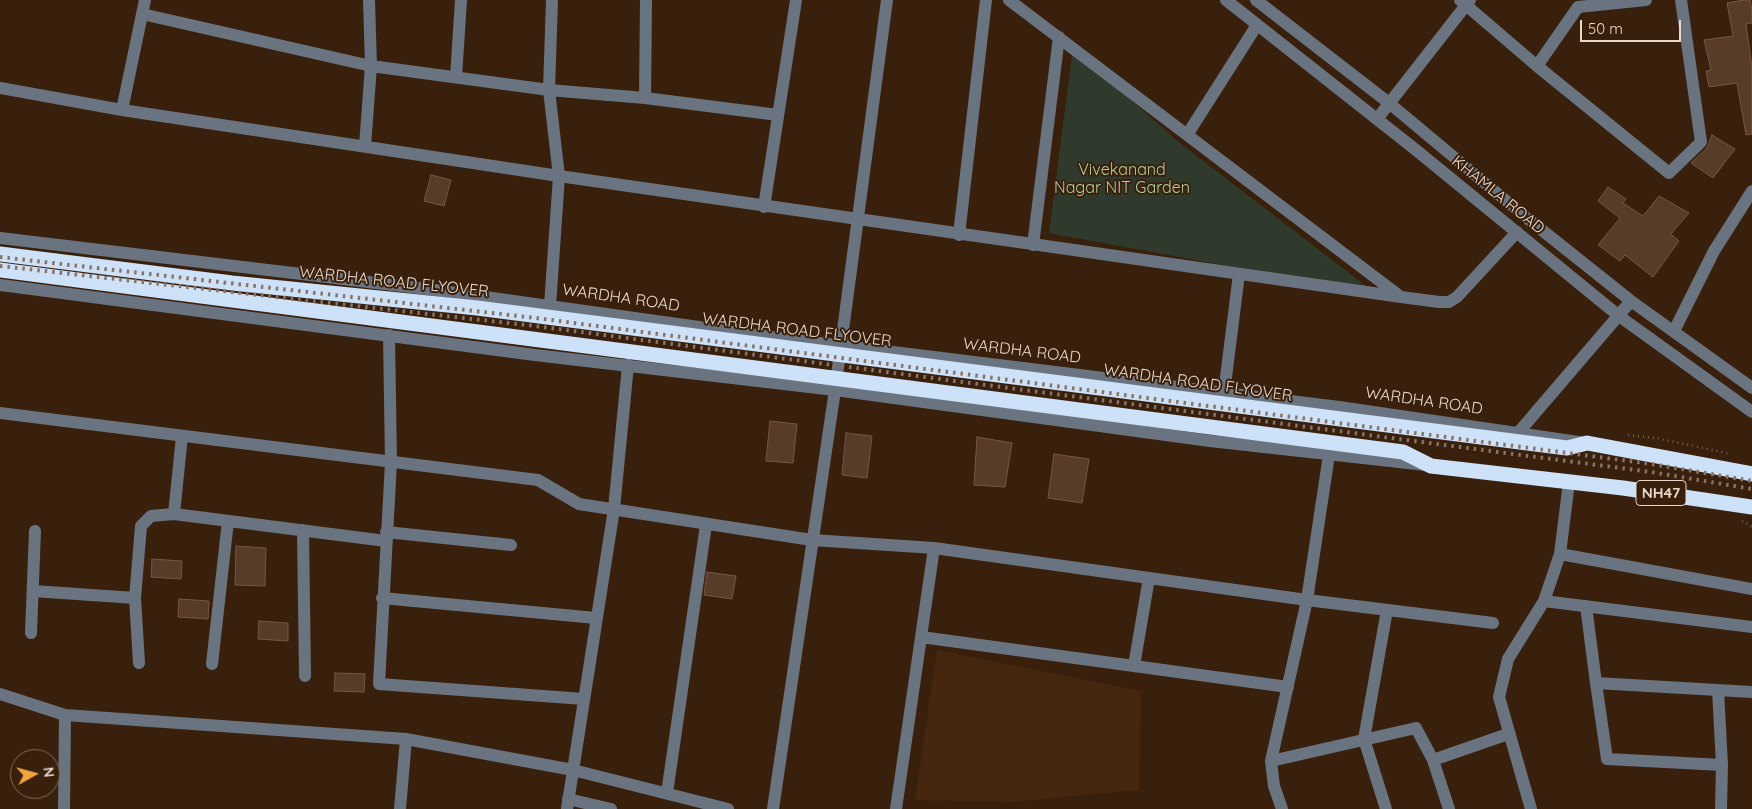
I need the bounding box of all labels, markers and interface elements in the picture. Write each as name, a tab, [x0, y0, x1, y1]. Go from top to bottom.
scale bar	[1582, 10, 1683, 42]
text: 50 m	[1588, 19, 1623, 38]
street label: KHAMLA ROAD	[1448, 152, 1548, 238]
park label: Vivekanand Nagar NIT Garden	[1054, 160, 1190, 198]
street label: WARDHA ROAD FLYOVER	[298, 262, 490, 302]
street label: WARDHA ROAD	[561, 280, 681, 316]
street label: WARDHA ROAD FLYOVER	[701, 309, 893, 351]
street label: WARDHA ROAD	[962, 334, 1082, 368]
street label: WARDHA ROAD FLYOVER	[1102, 360, 1294, 406]
street label: WARDHA ROAD	[1364, 383, 1484, 419]
road number: NH47	[1636, 480, 1686, 506]
north arrow	[10, 749, 60, 799]
text: N	[39, 766, 58, 778]

